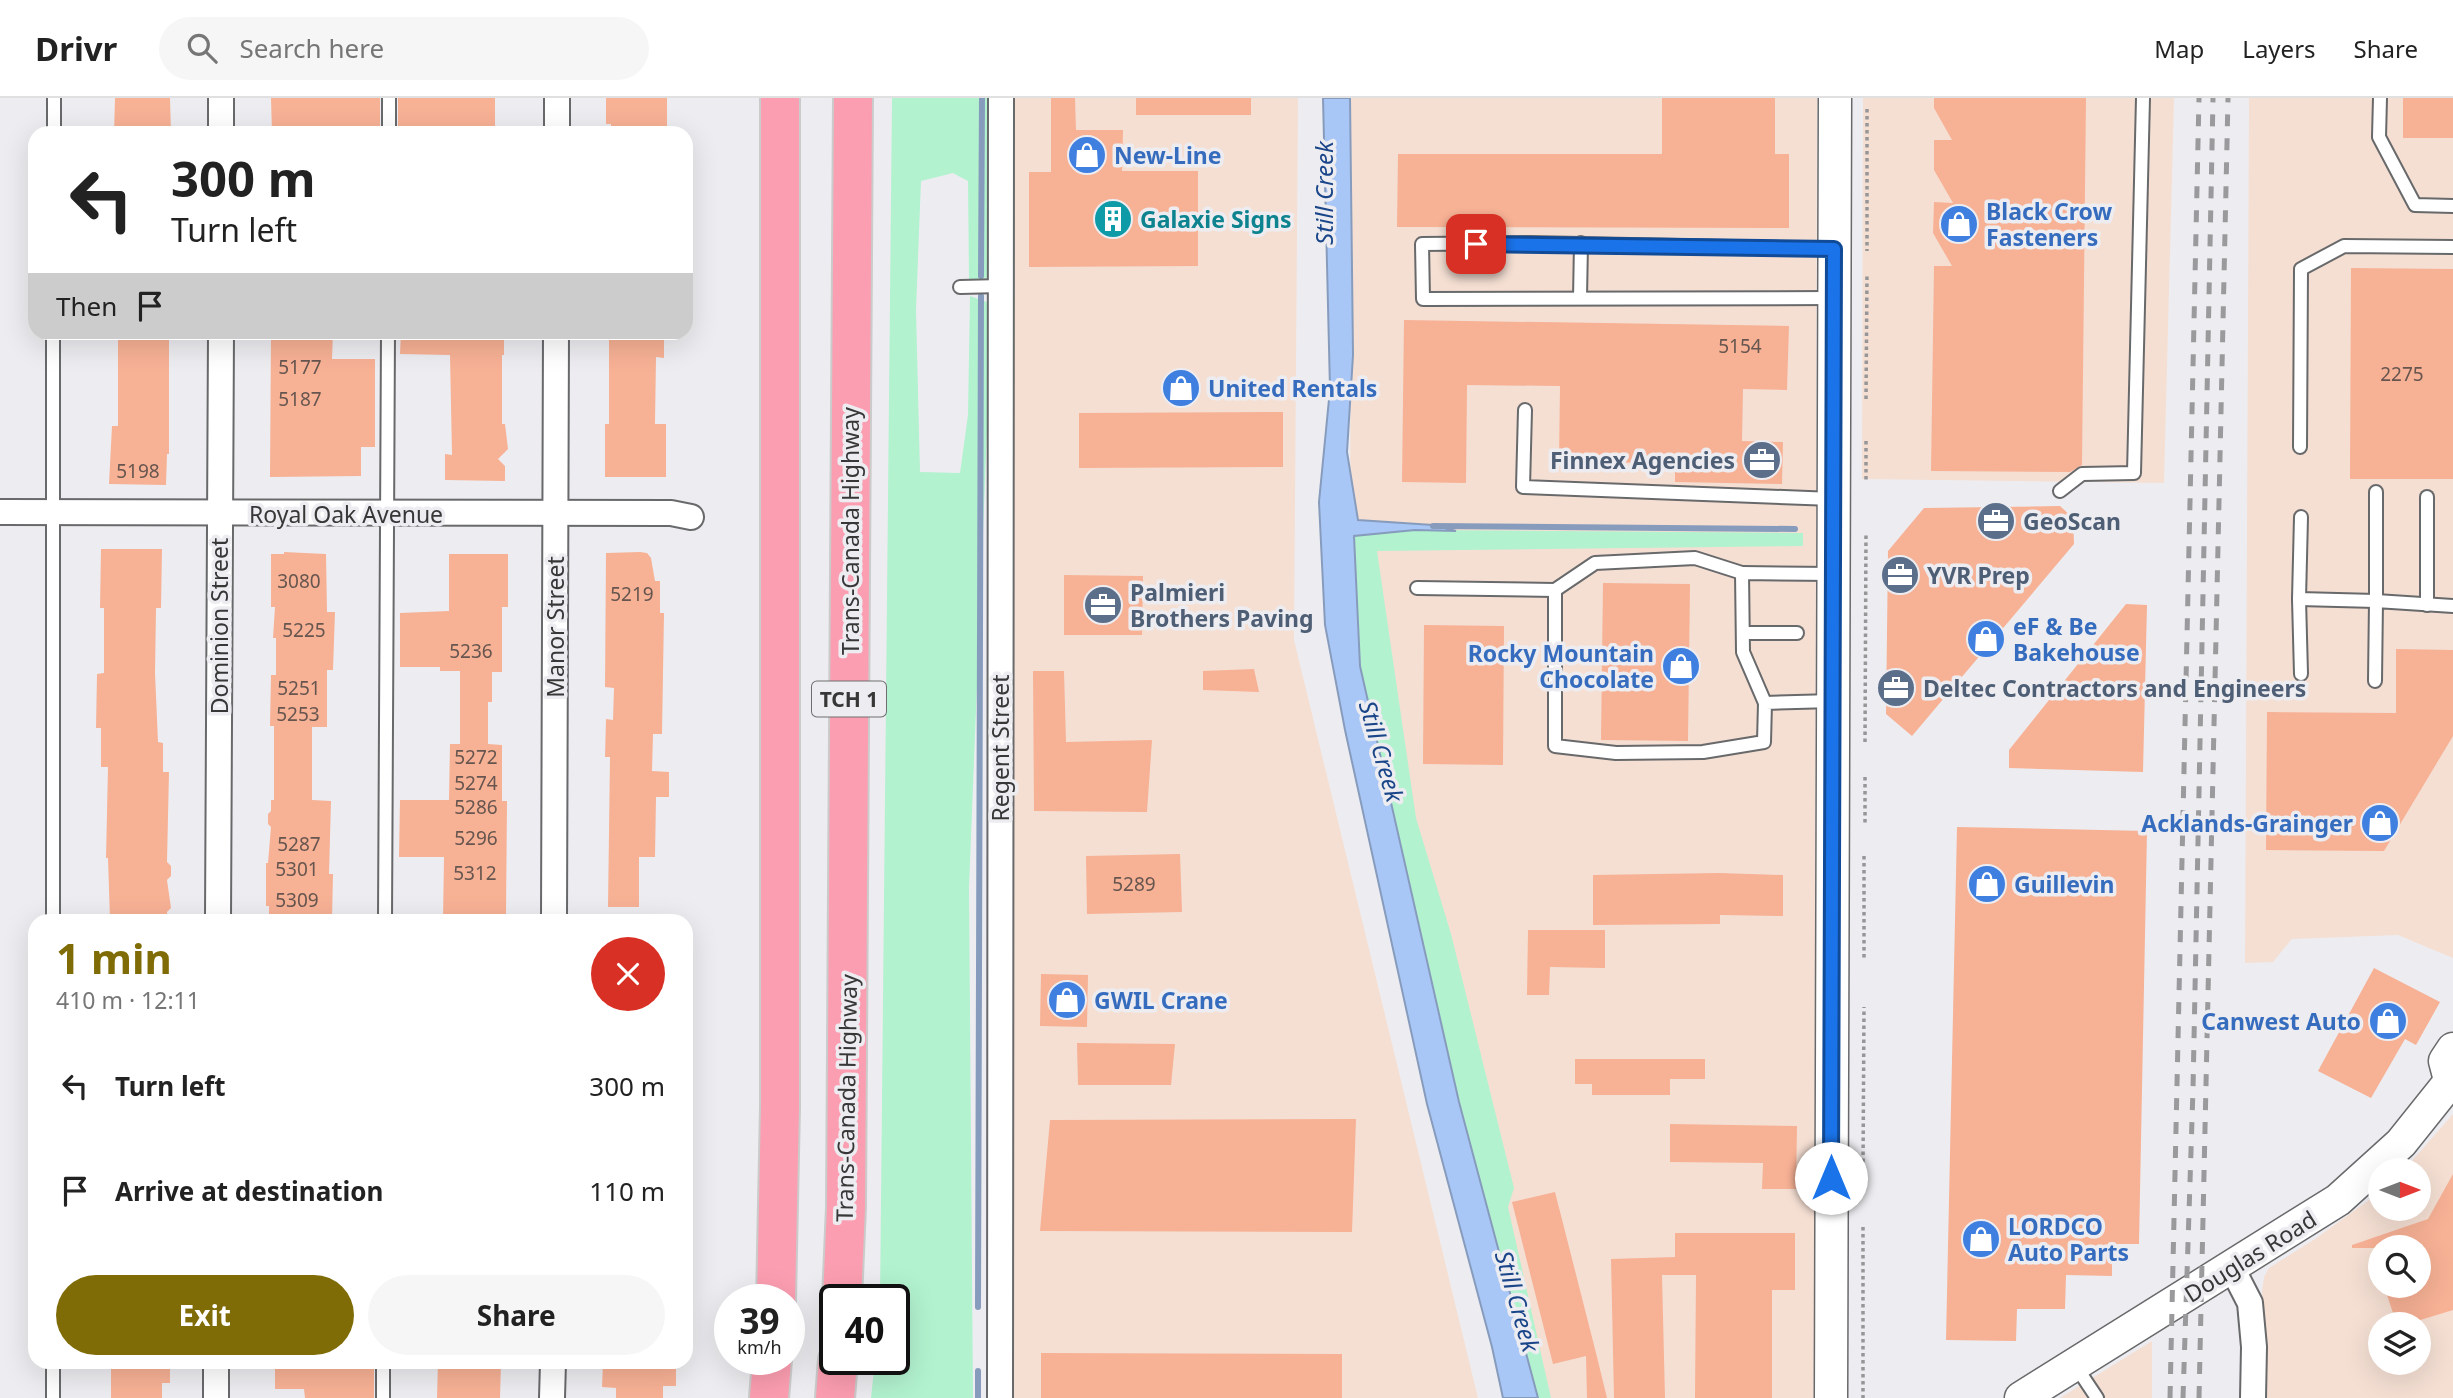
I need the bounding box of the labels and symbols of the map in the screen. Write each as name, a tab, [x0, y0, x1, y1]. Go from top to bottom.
shop icon: New-Line	[1066, 134, 1108, 176]
place label: New-Line	[1114, 139, 1221, 171]
water label: Still Creek	[1307, 140, 1340, 245]
place label: Black Crow Fasteners	[1986, 195, 2113, 253]
building icon: Galaxie Signs	[1092, 198, 1134, 240]
place label: Galaxie Signs	[1140, 203, 1292, 235]
shop icon: Black Crow Fasteners	[1938, 203, 1980, 245]
pin	[1446, 214, 1506, 274]
house number: 5154	[1718, 333, 1762, 359]
house number: 5177	[278, 354, 322, 380]
house number: 2275	[2380, 361, 2424, 387]
shop icon: United Rentals	[1160, 367, 1202, 409]
place label: United Rentals	[1208, 372, 1377, 404]
house number: 5187	[278, 386, 322, 412]
street label: Trans-Canada Highway	[834, 407, 866, 655]
office icon: Finnex Agencies	[1741, 439, 1783, 481]
place label: Finnex Agencies	[1550, 444, 1735, 476]
house number: 5198	[116, 458, 160, 484]
street label: Royal Oak Avenue	[249, 498, 443, 530]
office icon: GeoScan	[1975, 500, 2017, 542]
place label: GeoScan	[2023, 505, 2121, 537]
street label: Dominion Street	[203, 538, 235, 714]
office icon: YVR Prep	[1879, 554, 1921, 596]
street label: Manor Street	[539, 556, 571, 698]
place label: YVR Prep	[1927, 559, 2030, 591]
house number: 3080	[277, 568, 321, 594]
place label: Palmieri Brothers Paving	[1130, 576, 1314, 634]
house number: 5219	[610, 581, 654, 607]
office icon: Palmieri Brothers Paving	[1082, 584, 1124, 626]
place label: eF & Be Bakehouse	[2013, 610, 2140, 668]
house number: 5225	[282, 617, 326, 643]
shop icon: eF & Be Bakehouse	[1965, 618, 2007, 660]
place label: Rocky Mountain Chocolate	[1468, 637, 1654, 695]
house number: 5236	[449, 638, 493, 664]
shop icon: Rocky Mountain Chocolate	[1660, 645, 1702, 687]
office icon: Deltec Contractors and Engineers	[1875, 667, 1917, 709]
place label: Deltec Contractors and Engineers	[1923, 672, 2306, 704]
street label: Regent Street	[984, 674, 1016, 822]
house number: 5251	[277, 675, 321, 701]
road number: TCH 1	[812, 682, 886, 716]
water label: Still Creek	[1352, 697, 1412, 807]
house number: 5253	[276, 701, 320, 727]
house number: 5272	[454, 744, 498, 770]
house number: 5274	[454, 770, 498, 796]
house number: 5286	[454, 794, 498, 820]
shop icon: Acklands-Grainger	[2359, 802, 2401, 844]
place label: Acklands-Grainger	[2141, 807, 2353, 839]
house number: 5296	[454, 825, 498, 851]
house number: 5287	[277, 831, 321, 857]
house number: 5301	[275, 856, 319, 882]
house number: 5312	[453, 860, 497, 886]
shop icon: Guillevin	[1966, 863, 2008, 905]
place label: Guillevin	[2014, 868, 2114, 900]
house number: 5289	[1112, 871, 1156, 897]
house number: 5309	[275, 887, 319, 913]
street label: Trans-Canada Highway	[828, 974, 864, 1222]
shop icon: GWIL Crane	[1046, 979, 1088, 1021]
place label: GWIL Crane	[1094, 984, 1228, 1016]
shop icon: Canwest Auto	[2367, 1000, 2409, 1042]
place label: Canwest Auto	[2201, 1005, 2361, 1037]
position arrow	[1794, 1141, 1868, 1215]
north arrow	[2368, 1158, 2431, 1222]
street label: Douglas Road	[2178, 1203, 2322, 1309]
place label: LORDCO Auto Parts	[2008, 1210, 2129, 1268]
shop icon: LORDCO Auto Parts	[1960, 1218, 2002, 1260]
water label: Still Creek	[1488, 1247, 1548, 1357]
speed limit sign: 40	[819, 1284, 910, 1375]

